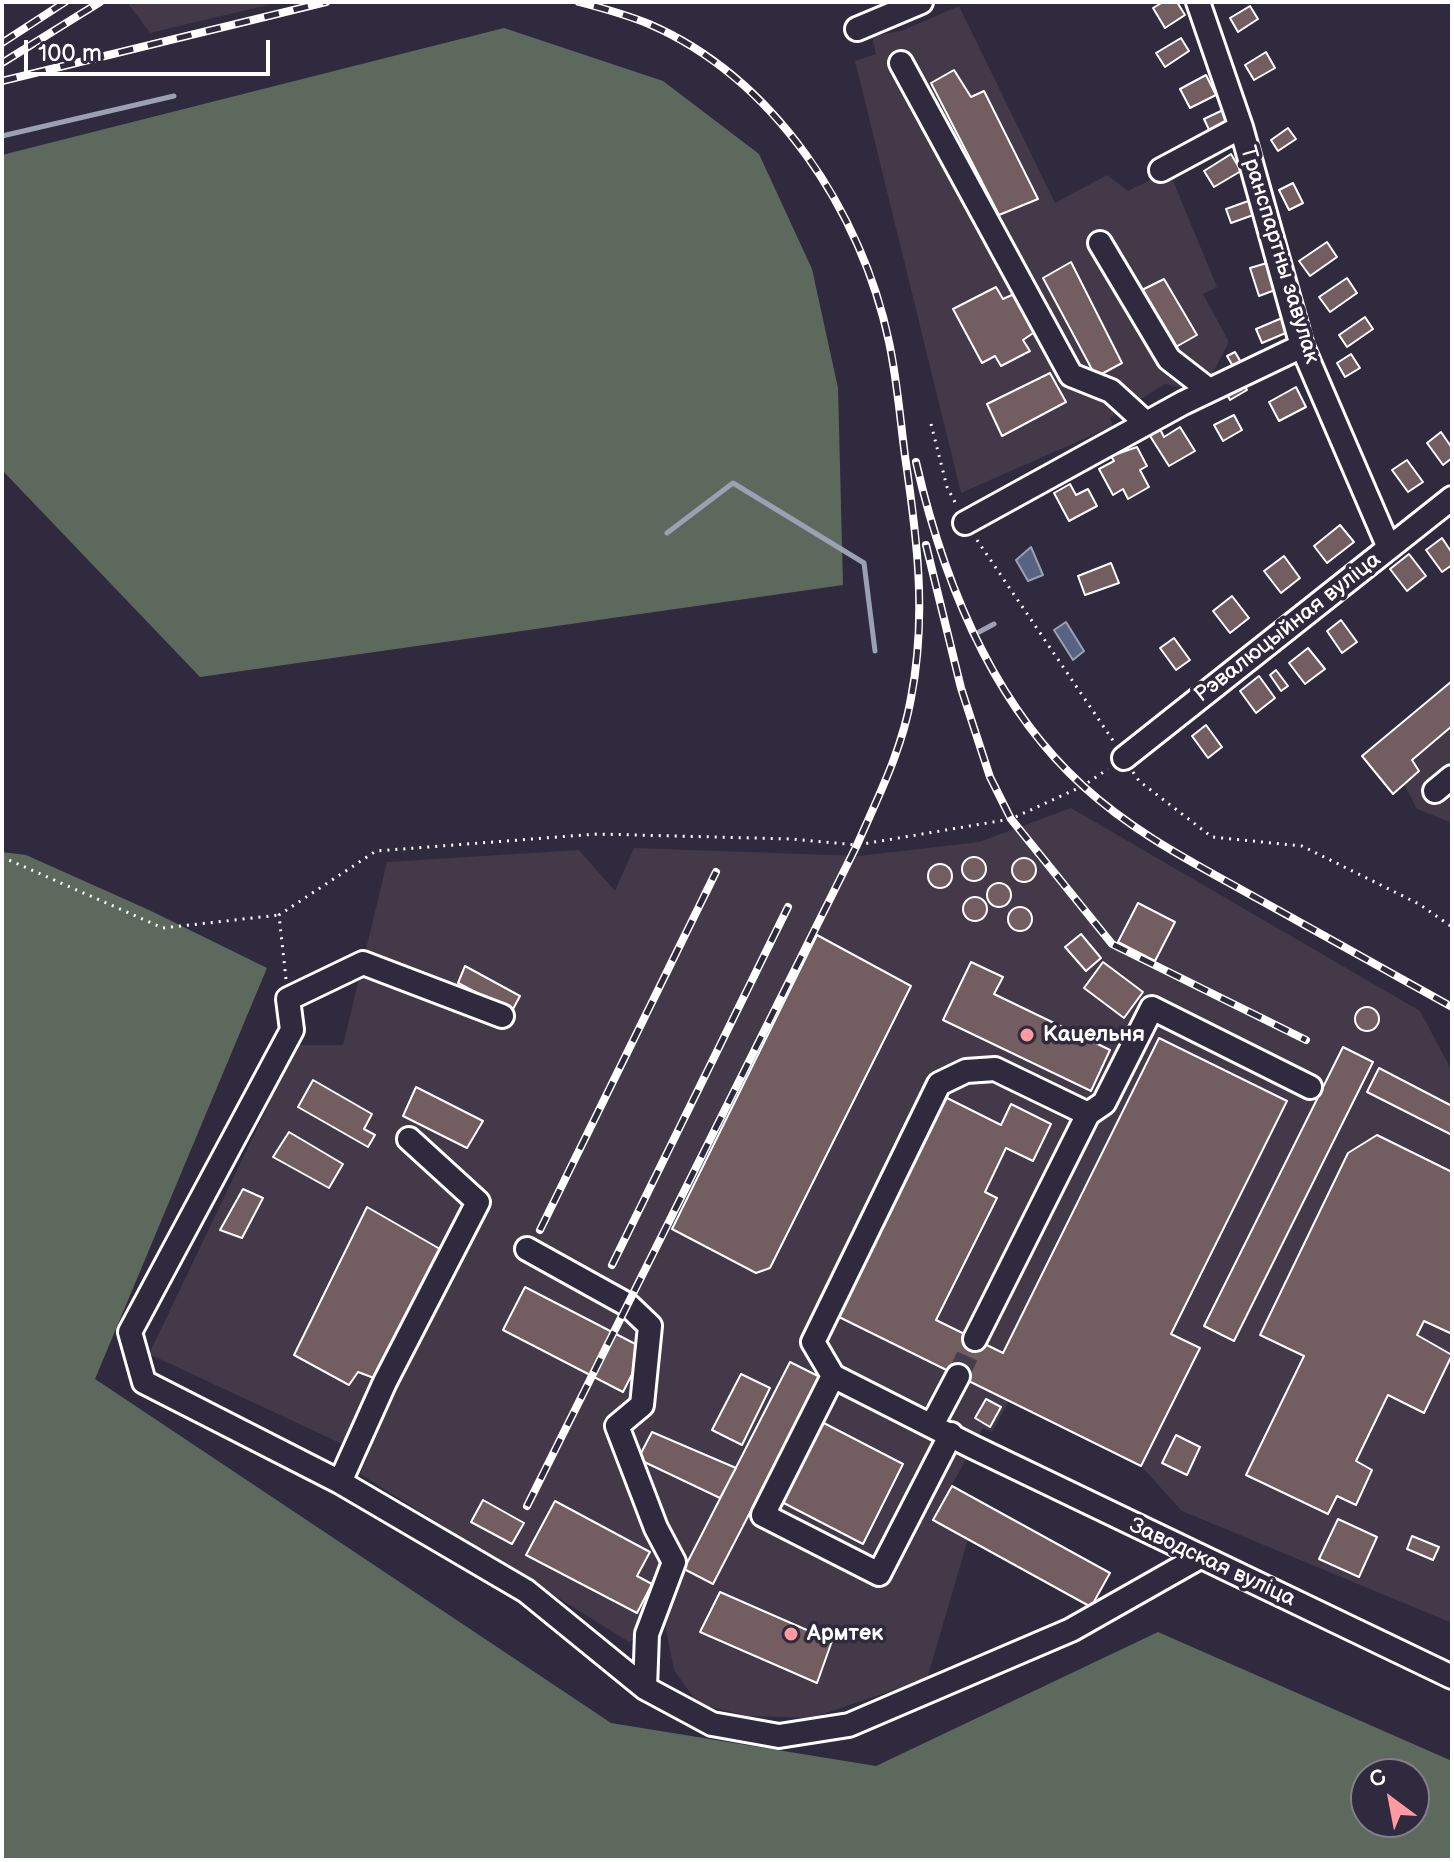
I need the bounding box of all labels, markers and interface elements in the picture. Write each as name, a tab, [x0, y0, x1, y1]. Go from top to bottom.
scale bar	[28, 24, 274, 74]
text: 100 m	[38, 39, 102, 68]
street label: Транспартны завулак	[1233, 143, 1325, 367]
street label: Рэвалюцыйная вуліца	[1190, 547, 1386, 709]
place label: Кацельня	[1043, 1022, 1145, 1048]
marker: Кацельня	[1018, 1026, 1036, 1044]
street label: Заводская вуліца	[1125, 1513, 1299, 1613]
place label: Армтек	[807, 1621, 883, 1647]
marker: Армтек	[782, 1625, 800, 1643]
north arrow	[1350, 1758, 1430, 1838]
text: С	[1364, 1763, 1392, 1794]

